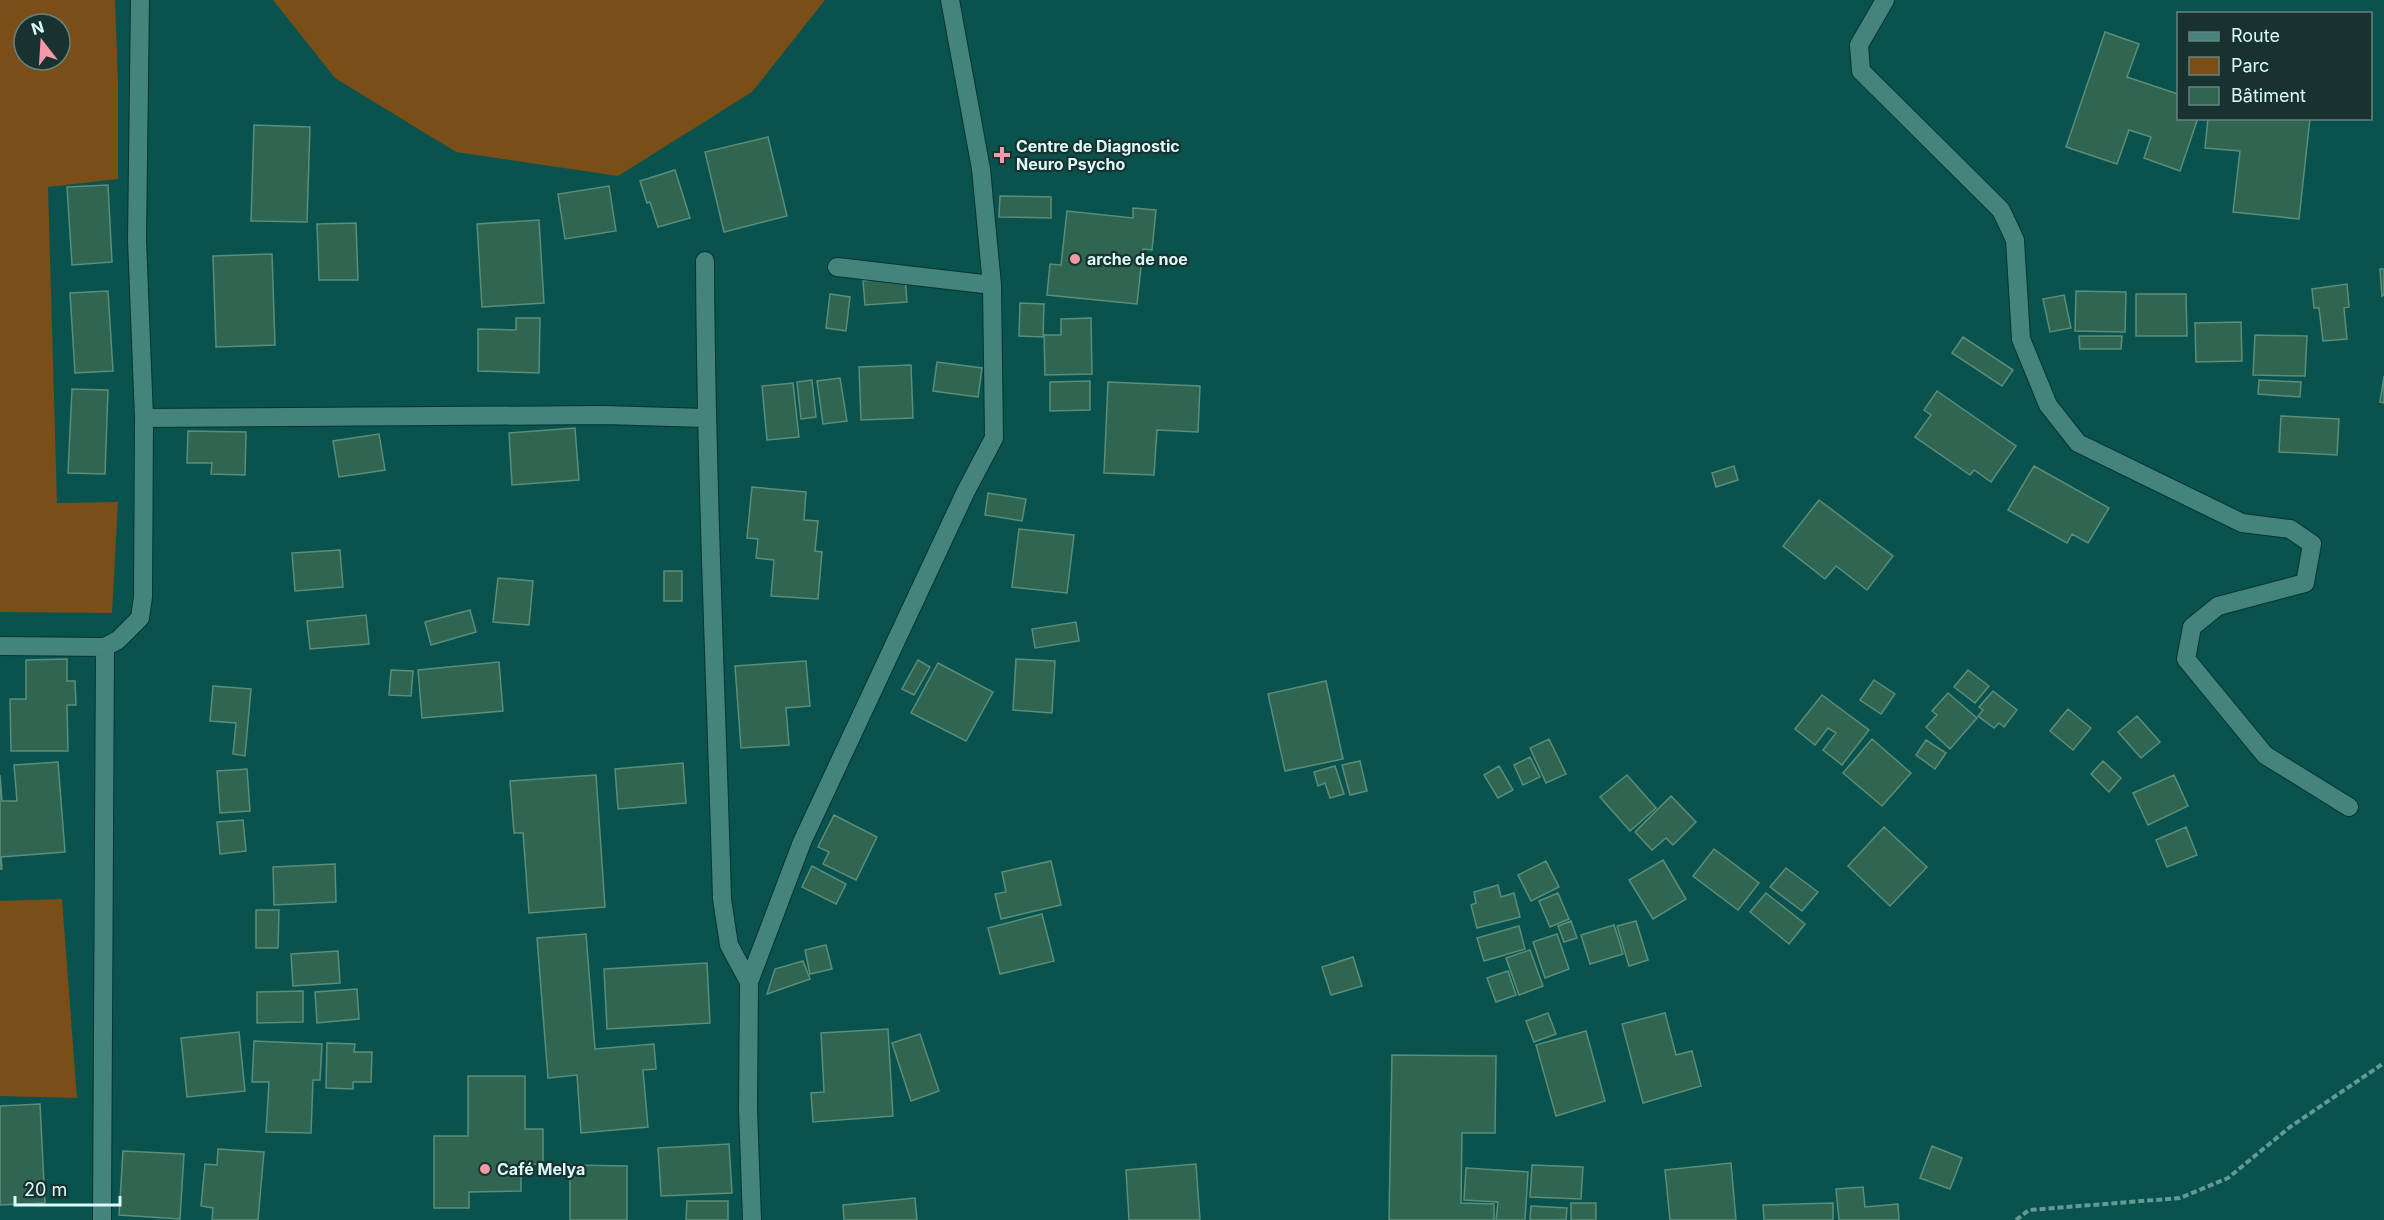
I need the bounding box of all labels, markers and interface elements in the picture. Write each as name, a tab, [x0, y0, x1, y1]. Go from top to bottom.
north arrow	[12, 12, 72, 72]
legend	[2177, 12, 2372, 120]
text: N	[29, 16, 46, 39]
text: Route	[2231, 25, 2280, 46]
text: Parc	[2231, 55, 2269, 76]
text: Bâtiment	[2231, 85, 2306, 106]
place label: Centre de Diagnostic Neuro Psycho	[1016, 136, 1180, 174]
marker: Centre de Diagnostic Neuro Psycho	[993, 146, 1011, 164]
place label: arche de noe	[1087, 249, 1188, 269]
marker: arche de noe	[1068, 252, 1082, 266]
place label: Café Melya	[497, 1159, 585, 1179]
marker: Café Melya	[478, 1162, 492, 1176]
scale bar	[15, 1169, 120, 1207]
text: 20 m	[24, 1179, 67, 1200]

